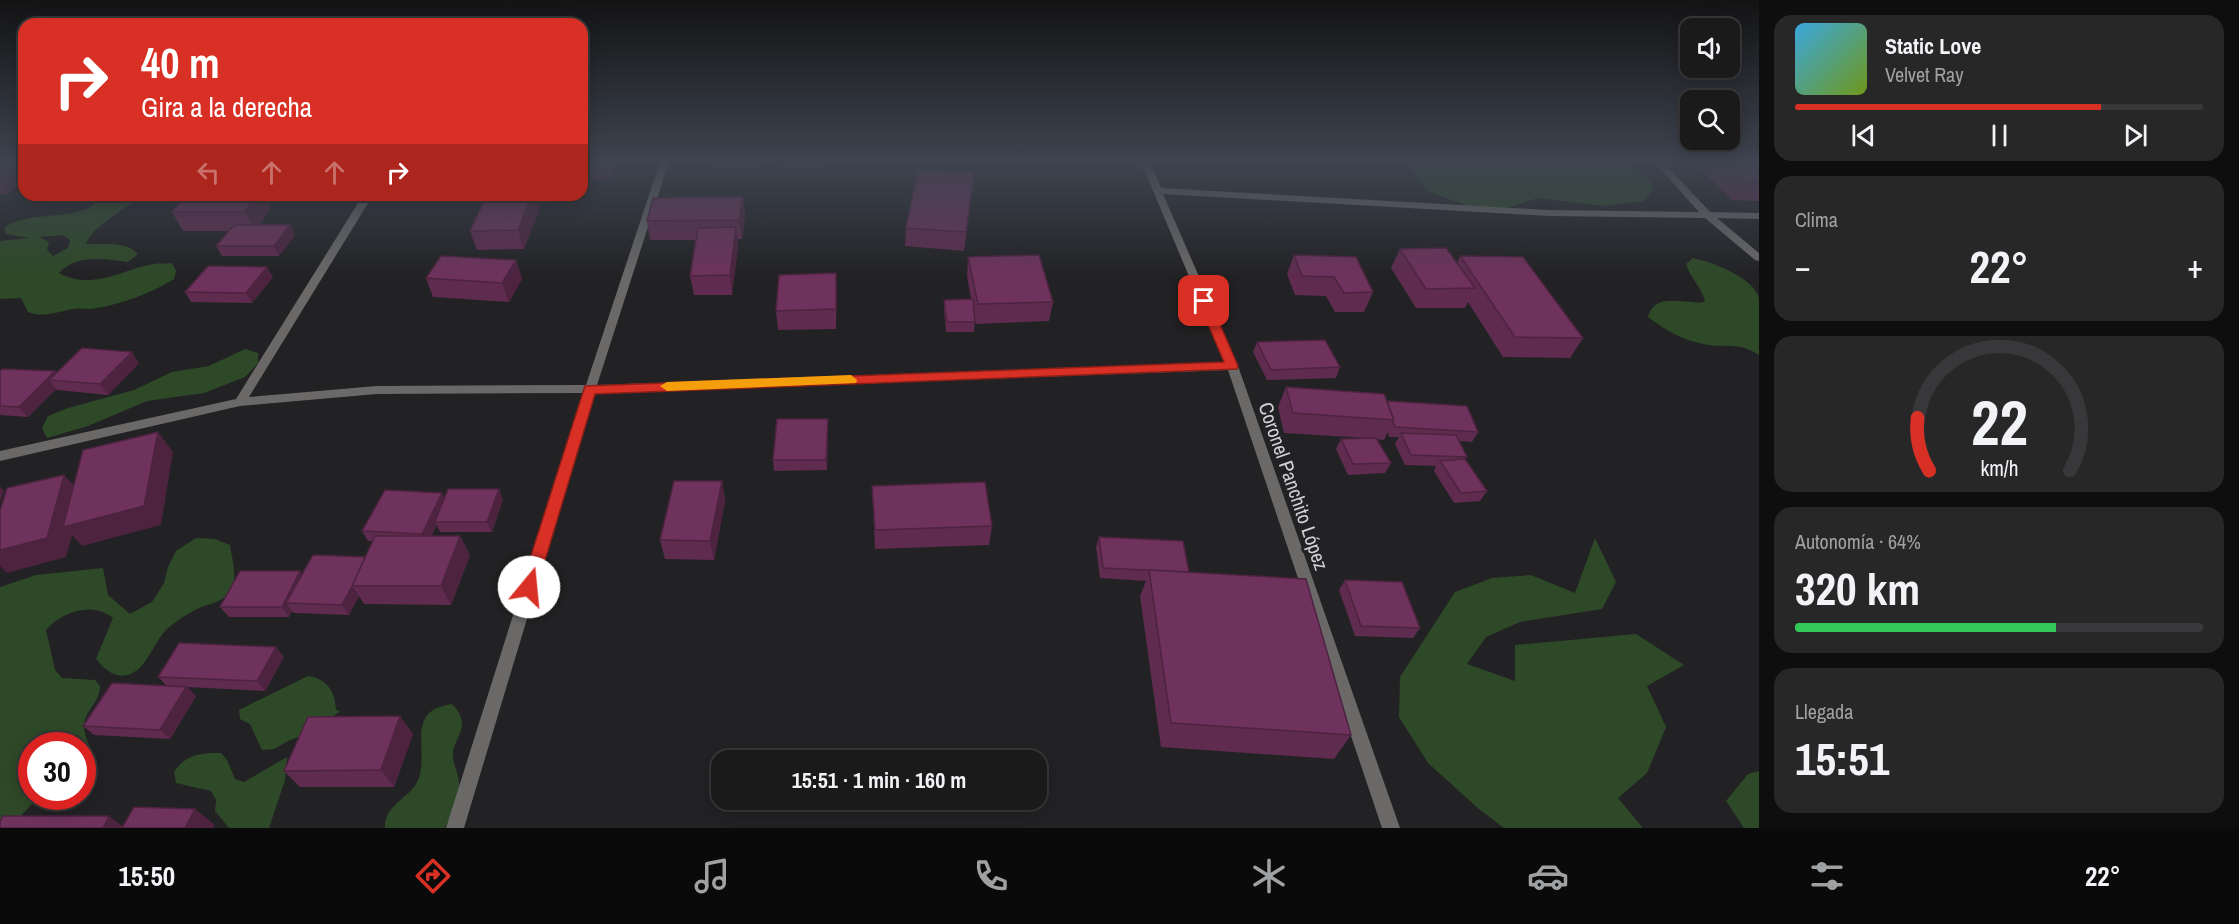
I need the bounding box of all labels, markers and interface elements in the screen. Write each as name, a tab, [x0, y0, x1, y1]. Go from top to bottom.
map controls	[1680, 18, 1740, 150]
button: sound	[1680, 18, 1740, 78]
text: Static Love	[1885, 31, 1981, 61]
text: 40 m	[141, 35, 220, 91]
icon: right	[42, 42, 120, 120]
text: Velvet Ray	[1885, 61, 1963, 88]
text: Gira a la derecha	[141, 89, 312, 125]
button: search	[1680, 90, 1740, 150]
icon: previous	[1847, 119, 1880, 152]
icon: pause	[1983, 119, 2016, 152]
icon: next	[2119, 119, 2152, 152]
icon: left	[192, 156, 225, 189]
icon: ahead	[255, 156, 288, 189]
icon: ahead	[318, 156, 351, 189]
icon: right	[381, 156, 414, 189]
text: Clima	[1795, 206, 1838, 233]
text: 22°	[1969, 236, 2029, 297]
text: −	[1795, 244, 1811, 288]
text: +	[2187, 244, 2203, 288]
pin	[1178, 275, 1229, 326]
icon: arrive	[1187, 284, 1220, 317]
text: 22	[1971, 380, 2027, 464]
street label: Coronel Panchito López	[1253, 398, 1335, 574]
text: km/h	[1980, 454, 2018, 483]
text: Autonomía · 64%	[1795, 528, 1921, 555]
position arrow	[497, 555, 561, 619]
text: 320 km	[1795, 558, 1920, 619]
text: Llegada	[1795, 698, 1853, 725]
text: 15:51	[1795, 728, 1889, 789]
speed limit sign: 30	[18, 732, 96, 810]
text: 15:51 · 1 min · 160 m	[792, 765, 966, 795]
icon: directions	[412, 855, 454, 897]
icon: music	[691, 855, 733, 897]
icon: phone	[970, 855, 1012, 897]
icon: climate	[1248, 855, 1290, 897]
icon: car	[1527, 855, 1569, 897]
icon: filters	[1806, 855, 1848, 897]
text: 15:50	[118, 858, 175, 894]
text: 22°	[2085, 858, 2121, 894]

